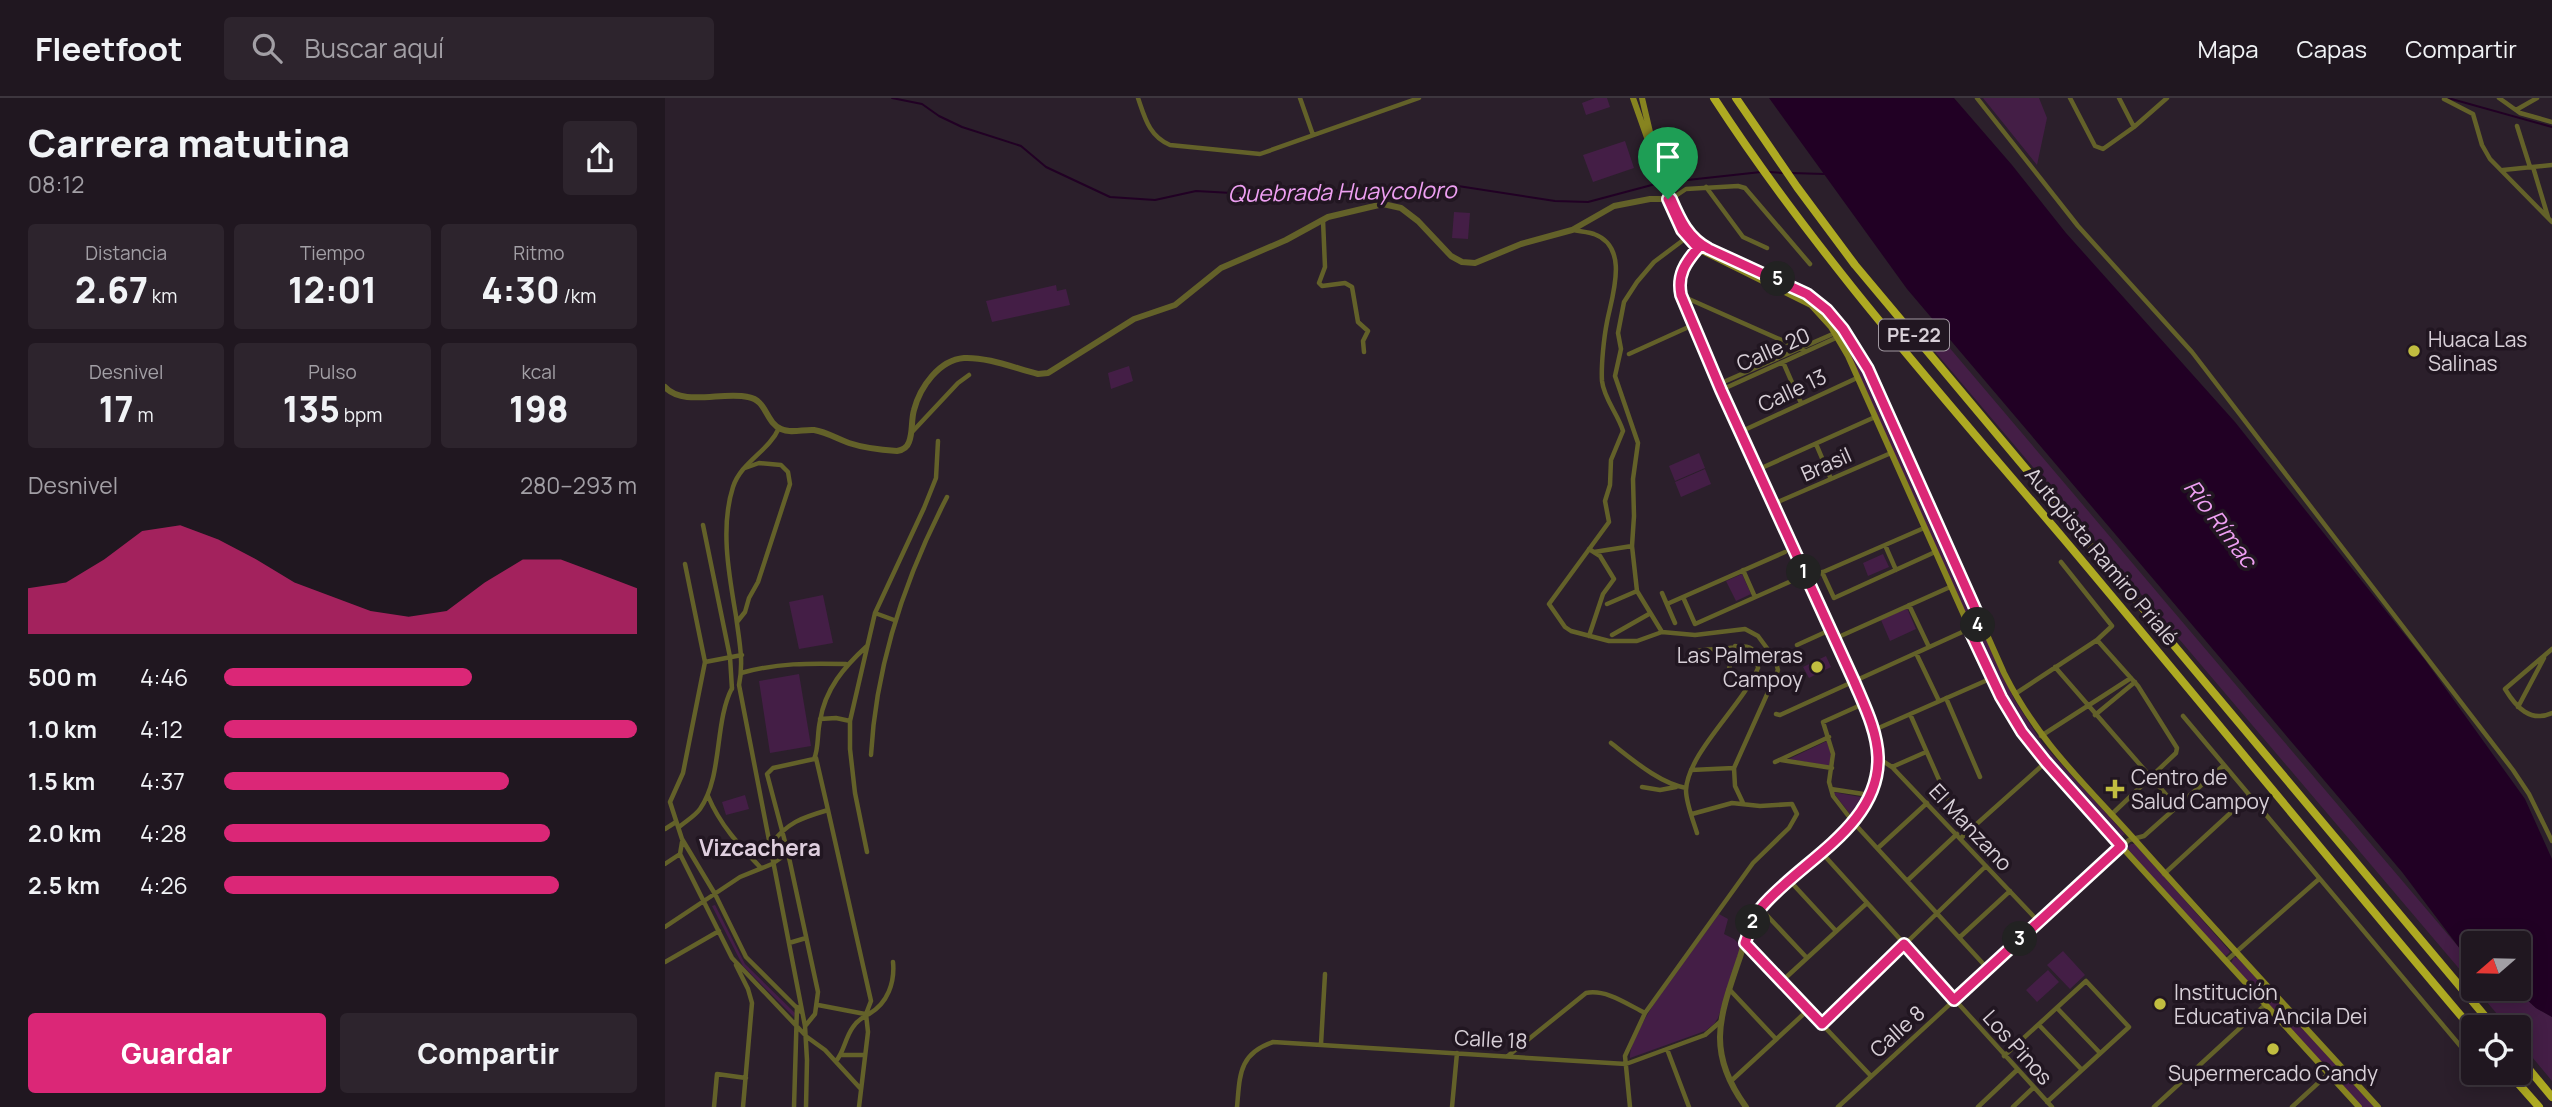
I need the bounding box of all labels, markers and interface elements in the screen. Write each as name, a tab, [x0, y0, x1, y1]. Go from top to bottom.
search box	[224, 17, 714, 80]
text: Fleetfoot	[35, 26, 182, 71]
icon: search	[248, 29, 286, 67]
text: Buscar aquí	[304, 30, 444, 66]
text: Mapa	[2198, 32, 2259, 65]
text: Capas	[2297, 32, 2367, 65]
text: Compartir	[2405, 32, 2517, 65]
text: Carrera matutina	[28, 116, 350, 168]
button: share	[563, 121, 637, 195]
pin	[1638, 127, 1698, 199]
icon: arrive	[1649, 138, 1687, 176]
text: 08:12	[28, 168, 84, 200]
water label: Quebrada Huaycoloro	[1227, 173, 1458, 209]
text: Distancia	[85, 240, 167, 266]
text: Tiempo	[300, 240, 365, 266]
text: Ritmo	[513, 240, 564, 266]
pin: 5	[1761, 262, 1795, 296]
text: 5	[1772, 265, 1783, 291]
text: 2.67	[75, 266, 148, 314]
text: 12:01	[288, 266, 377, 314]
text: 4:30	[481, 266, 560, 314]
text: km	[148, 283, 177, 309]
text: /km	[560, 283, 596, 309]
road number: PE-22	[1879, 319, 1949, 350]
street label: Calle 20	[1732, 320, 1814, 378]
place label: Huaca Las Salinas	[2428, 325, 2527, 377]
marker: Huaca Las Salinas	[2406, 343, 2422, 359]
text: Desnivel	[89, 359, 163, 385]
text: Pulso	[308, 359, 357, 385]
text: kcal	[521, 359, 556, 385]
street label: Calle 13	[1753, 362, 1831, 418]
text: 17	[99, 385, 134, 433]
text: 135	[283, 385, 340, 433]
text: 198	[509, 385, 569, 433]
text: m	[134, 402, 154, 428]
text: bpm	[340, 402, 382, 428]
street label: Brasil	[1796, 441, 1856, 487]
street label: Autopista Ramiro Prialé	[2019, 461, 2185, 651]
text: Desnivel	[28, 469, 118, 501]
text: 280–293 m	[520, 469, 637, 501]
water label: Río Rímac	[2177, 472, 2266, 576]
pin: 1	[1787, 554, 1821, 589]
text: 1	[1799, 558, 1808, 584]
pin: 4	[1961, 608, 1995, 642]
text: 4	[1972, 611, 1983, 637]
place label: Las Palmeras Campoy	[1677, 641, 1803, 693]
marker: Las Palmeras Campoy	[1809, 659, 1825, 675]
text: 500 m	[28, 661, 97, 693]
text: 4:46	[140, 661, 188, 693]
text: 1.0 km	[28, 713, 97, 745]
text: 4:12	[140, 713, 183, 745]
place label: Centro de Salud Campoy	[2131, 763, 2270, 815]
text: 1.5 km	[28, 765, 95, 797]
text: 4:37	[140, 765, 185, 797]
street label: El Manzano	[1923, 777, 2019, 877]
marker: Centro de Salud Campoy	[2105, 779, 2125, 799]
text: 2.0 km	[28, 817, 101, 849]
text: 4:28	[140, 817, 187, 849]
district label: Vizcachera	[699, 831, 821, 863]
text: 2.5 km	[28, 869, 100, 901]
text: 4:26	[140, 869, 188, 901]
pin: 2	[1735, 904, 1771, 940]
text: 2	[1747, 908, 1758, 934]
pin: 3	[2003, 922, 2037, 956]
text: 3	[2014, 925, 2025, 951]
north arrow	[2461, 931, 2531, 1001]
map controls	[2461, 931, 2531, 1085]
place label: Institución Educativa Ancila Dei	[2174, 978, 2367, 1030]
marker: Institución Educativa Ancila Dei	[2152, 996, 2168, 1012]
street label: Calle 8	[1863, 999, 1931, 1063]
street label: Los Pinos	[1977, 1004, 2059, 1090]
button: Guardar	[28, 1013, 326, 1093]
button: Compartir	[340, 1013, 637, 1093]
button: locate	[2461, 1015, 2531, 1085]
street label: Calle 18	[1454, 1023, 1528, 1055]
marker: Supermercado Candy	[2265, 1041, 2281, 1057]
place label: Supermercado Candy	[2168, 1059, 2378, 1087]

